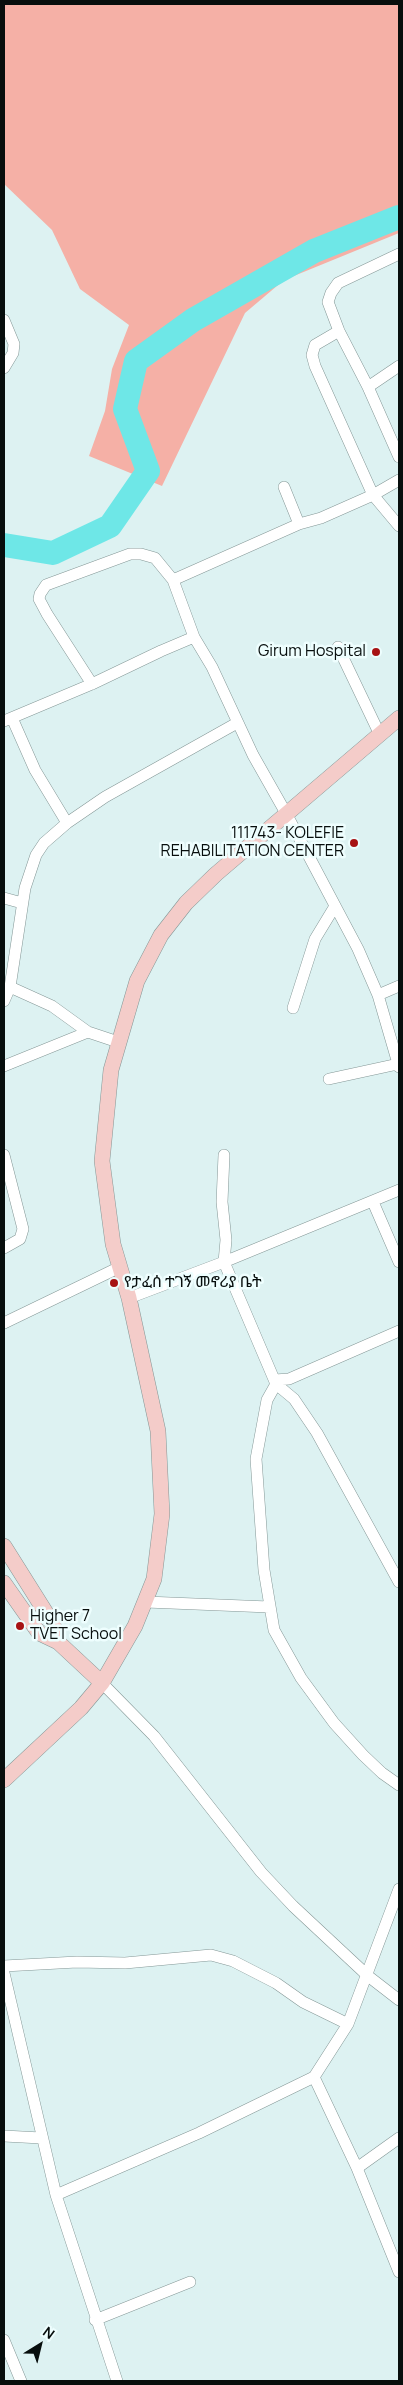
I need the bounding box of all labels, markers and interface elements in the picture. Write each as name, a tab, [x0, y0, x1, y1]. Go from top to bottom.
place label: Girum Hospital	[258, 642, 366, 662]
marker: Girum Hospital	[370, 646, 382, 658]
place label: 111743- KOLEFIE REHABILITATION CENTER	[161, 824, 344, 862]
marker: 111743- KOLEFIE REHABILITATION CENTER	[348, 837, 360, 849]
place label: የታፈሰ ተገኝ መኖሪያ ቤት	[124, 1273, 262, 1293]
marker: የታፈሰ ተገኝ መኖሪያ ቤት	[108, 1277, 120, 1289]
place label: Higher 7 TVET School	[30, 1607, 122, 1645]
marker: Higher 7 TVET School	[14, 1620, 26, 1632]
north arrow	[15, 2320, 65, 2370]
text: N	[39, 2322, 59, 2343]

